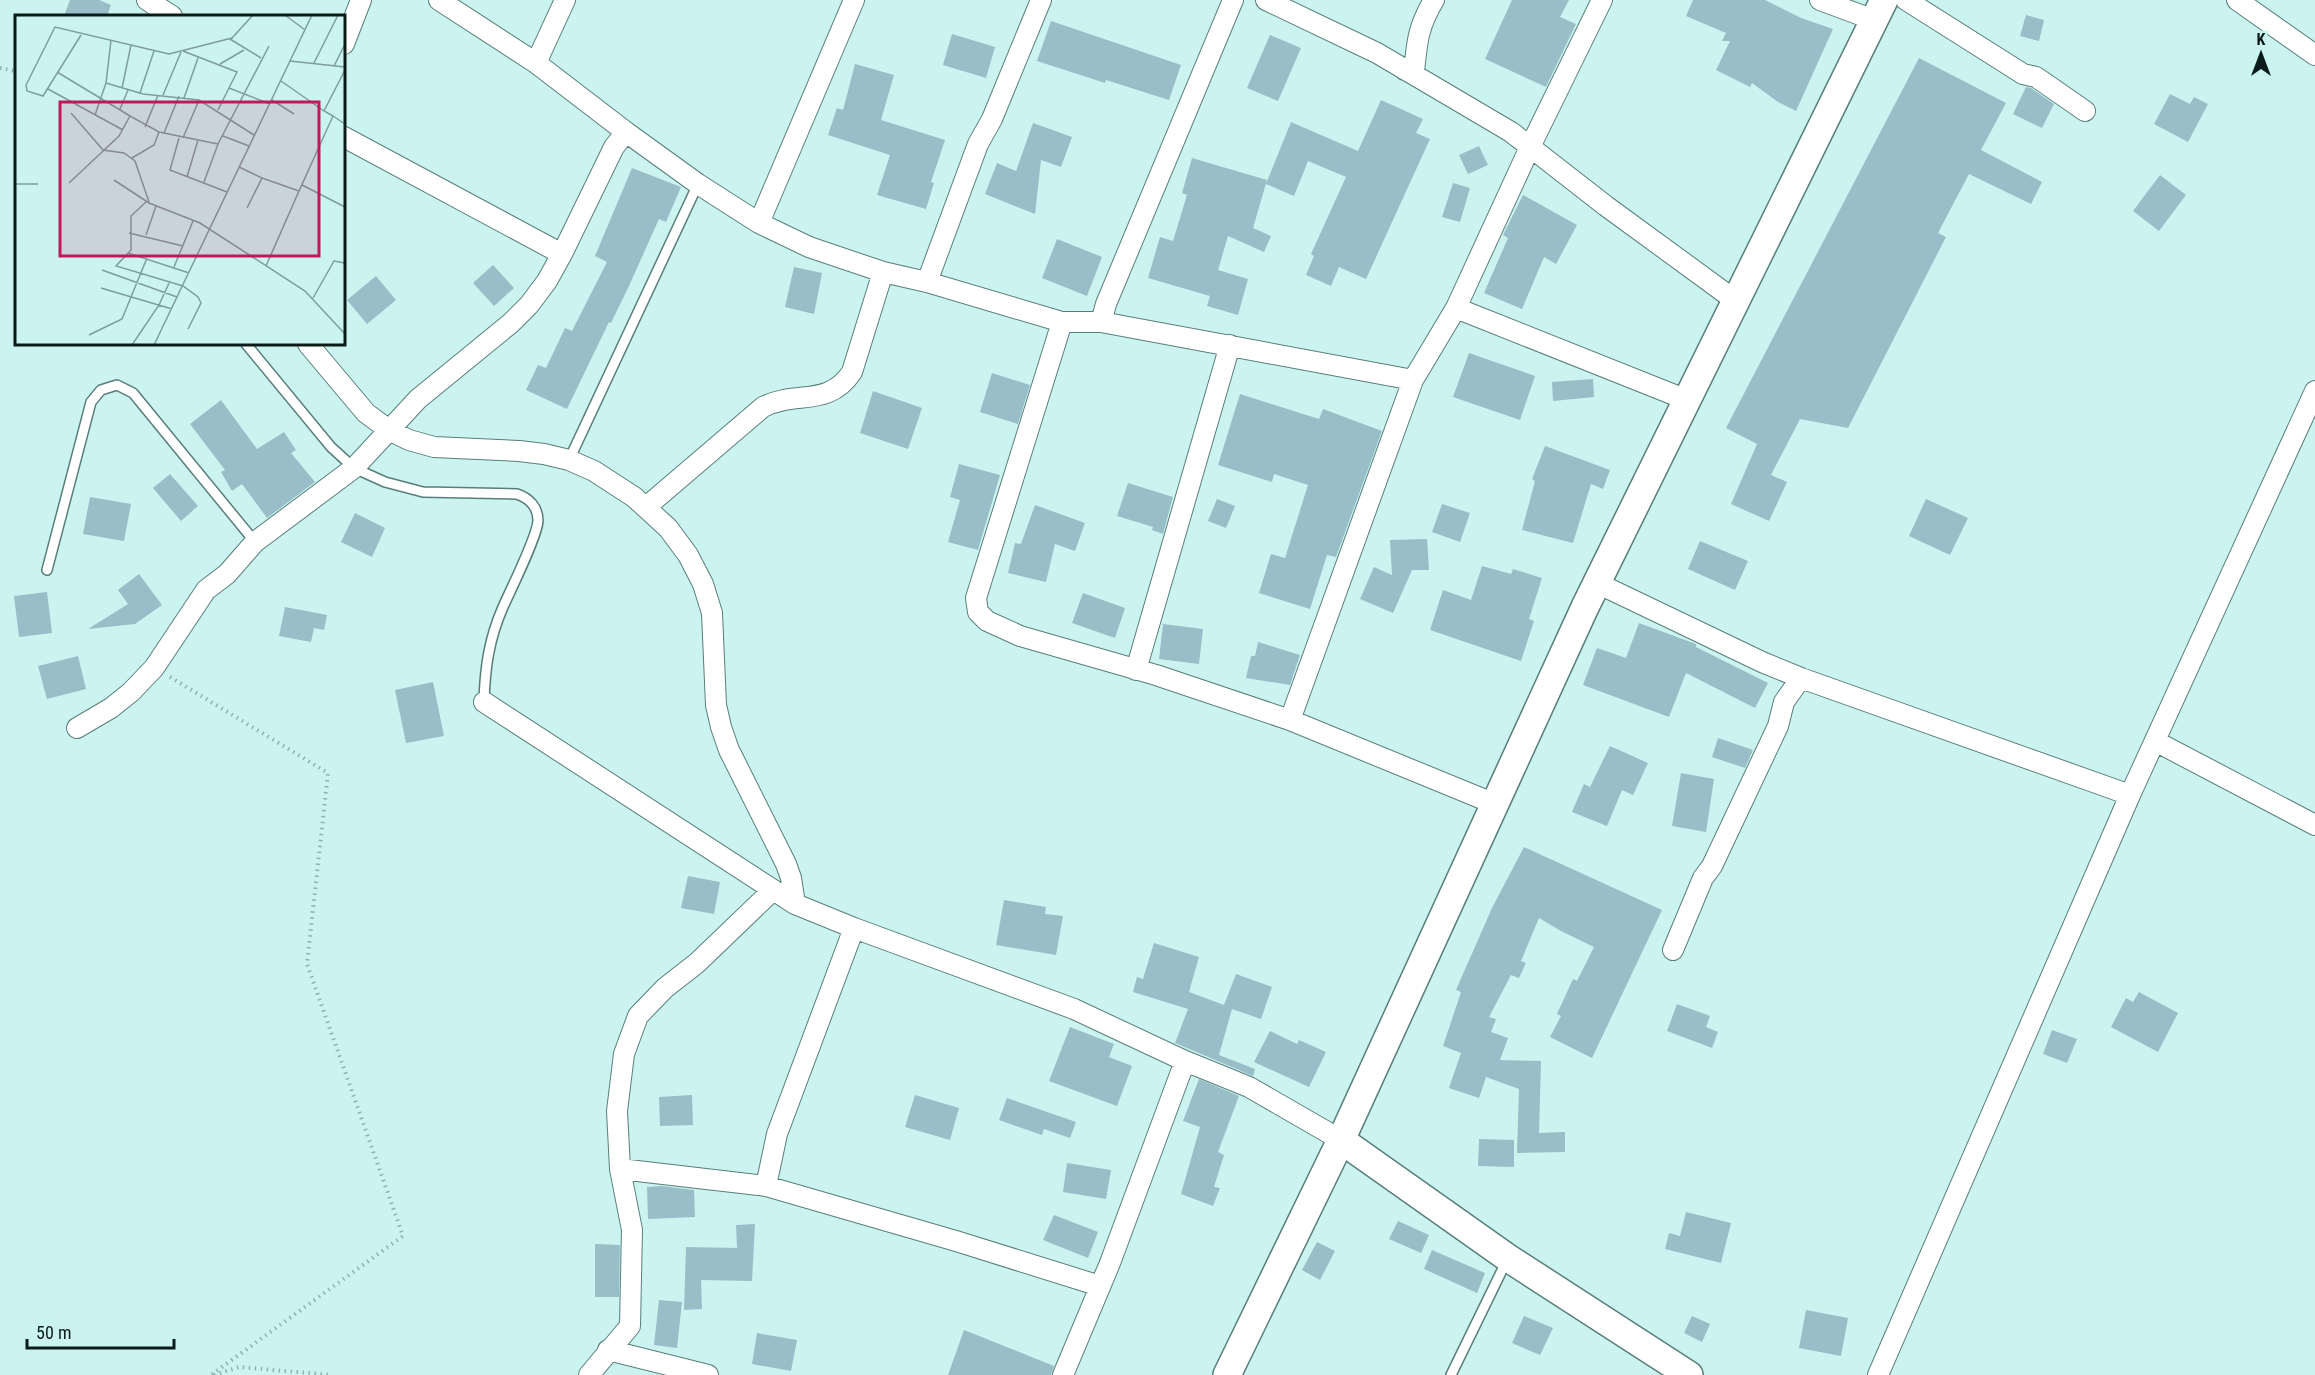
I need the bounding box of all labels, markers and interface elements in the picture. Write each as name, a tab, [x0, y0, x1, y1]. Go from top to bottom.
inset map	[15, 15, 345, 345]
north arrow	[2231, 24, 2291, 84]
text: K	[2257, 30, 2266, 49]
scale bar	[27, 1312, 174, 1350]
text: 50 m	[36, 1322, 71, 1343]

